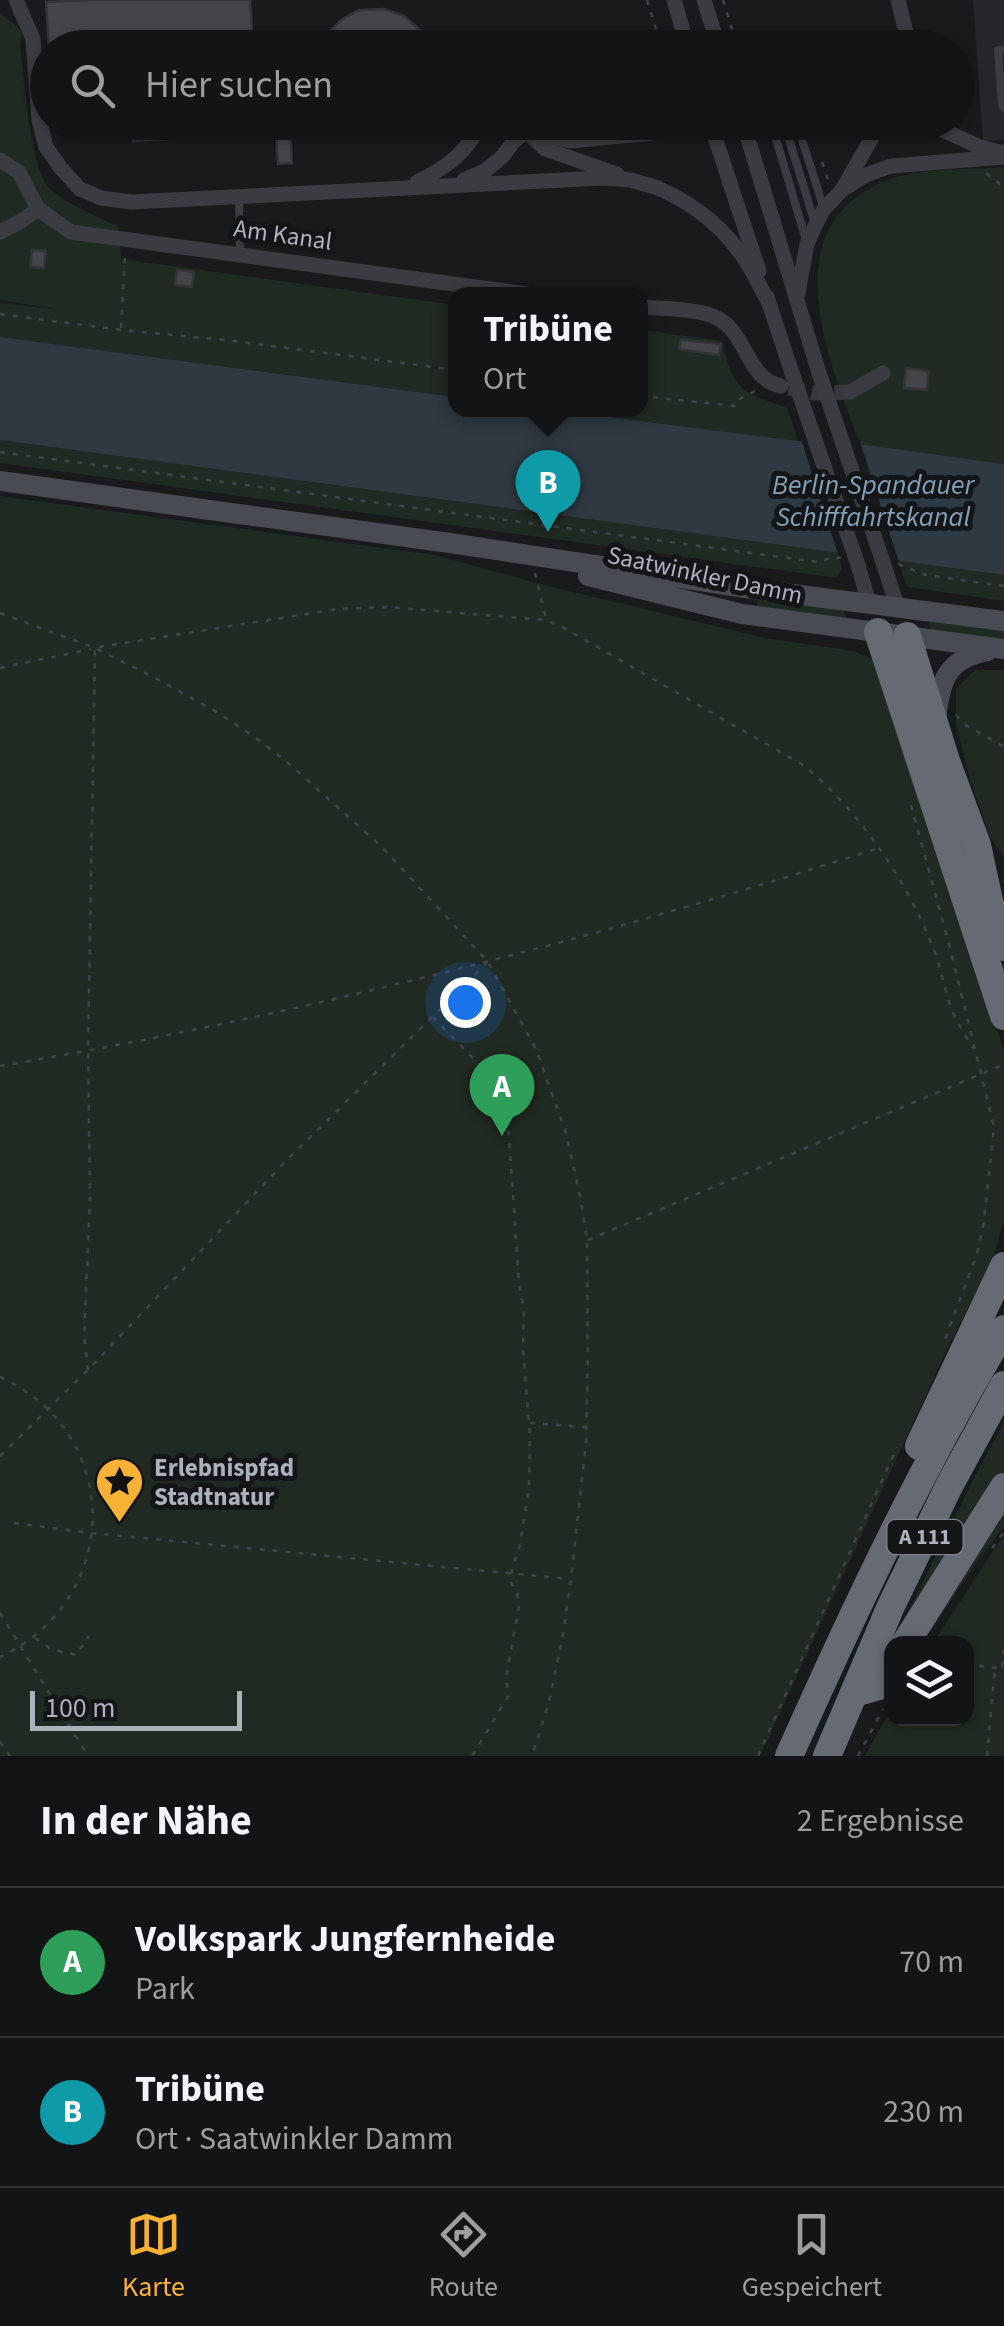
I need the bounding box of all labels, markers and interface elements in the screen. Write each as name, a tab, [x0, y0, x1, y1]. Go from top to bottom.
search box	[30, 30, 974, 140]
icon: search	[65, 58, 120, 113]
text: Hier suchen	[145, 58, 333, 112]
street label: Am Kanal	[231, 210, 335, 260]
popup	[448, 287, 648, 417]
text: Tribüne	[483, 302, 613, 356]
text: Ort	[483, 356, 526, 402]
pin: B	[516, 450, 580, 532]
water label: Berlin-Spandauer Schifffahrtskanal	[772, 465, 975, 537]
street label: Saatwinkler Damm	[604, 537, 806, 613]
your location	[440, 977, 491, 1028]
pin: A	[470, 1054, 534, 1136]
place label: Erlebnispfad Stadtnatur	[154, 1450, 294, 1515]
place icon: Erlebnispfad Stadtnatur	[93, 1456, 145, 1524]
road number: A 111	[888, 1520, 962, 1554]
map controls	[884, 1636, 974, 1726]
button: layers	[884, 1636, 974, 1726]
scale bar	[30, 1686, 242, 1730]
text: 100 m	[45, 1688, 116, 1728]
text: In der Nähe	[40, 1791, 252, 1851]
text: 2 Ergebnisse	[797, 1798, 964, 1844]
text: Volkspark Jungfernheide	[135, 1912, 555, 1966]
text: A	[63, 1939, 82, 1985]
text: 70 m	[899, 1939, 964, 1985]
text: Park	[135, 1966, 195, 2012]
text: Tribüne	[135, 2062, 265, 2116]
text: B	[63, 2089, 82, 2135]
text: 230 m	[883, 2089, 964, 2135]
text: Ort · Saatwinkler Damm	[135, 2116, 453, 2162]
tab: Karte	[122, 2207, 185, 2307]
tab: Route	[429, 2207, 498, 2307]
tab: Gespeichert	[742, 2207, 882, 2307]

